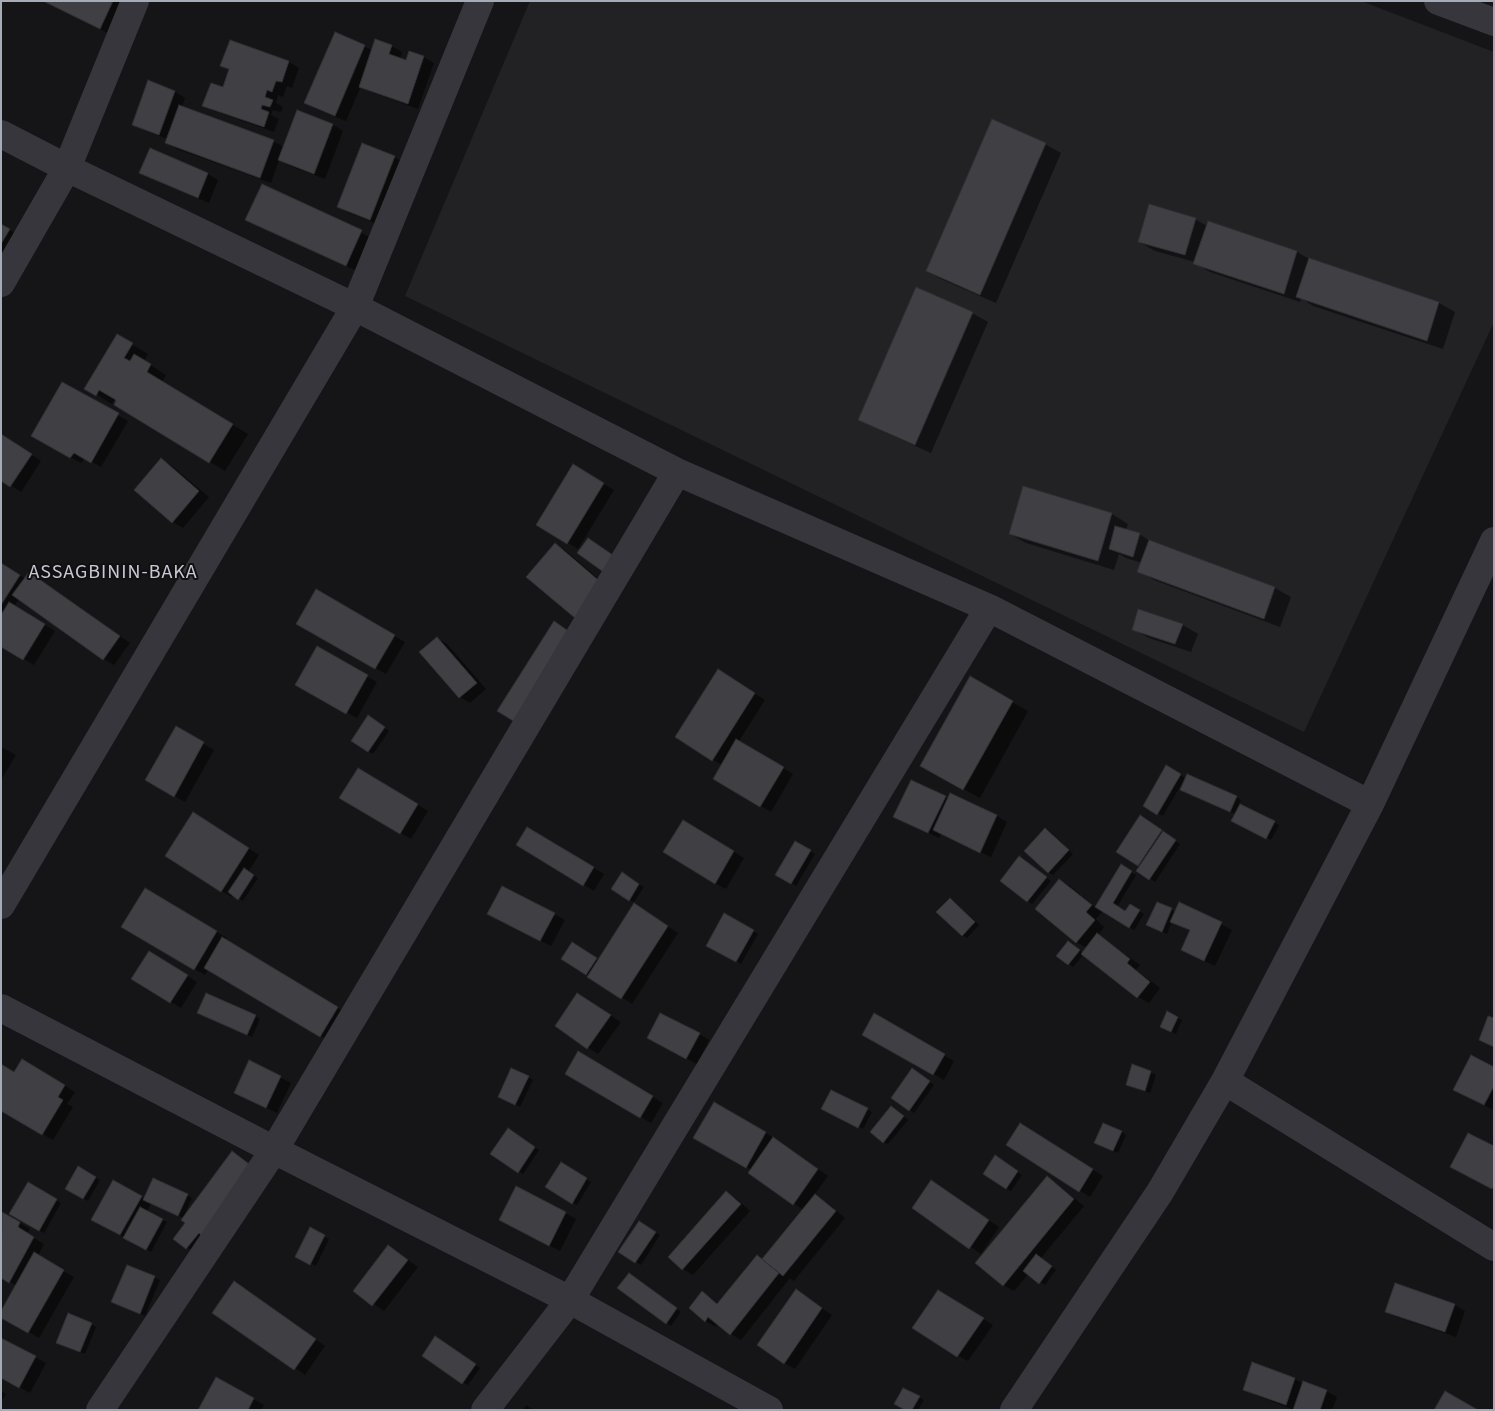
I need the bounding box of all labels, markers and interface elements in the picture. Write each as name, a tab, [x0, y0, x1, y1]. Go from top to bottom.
district label: ASSAGBININ-BAKA	[27, 562, 199, 586]

